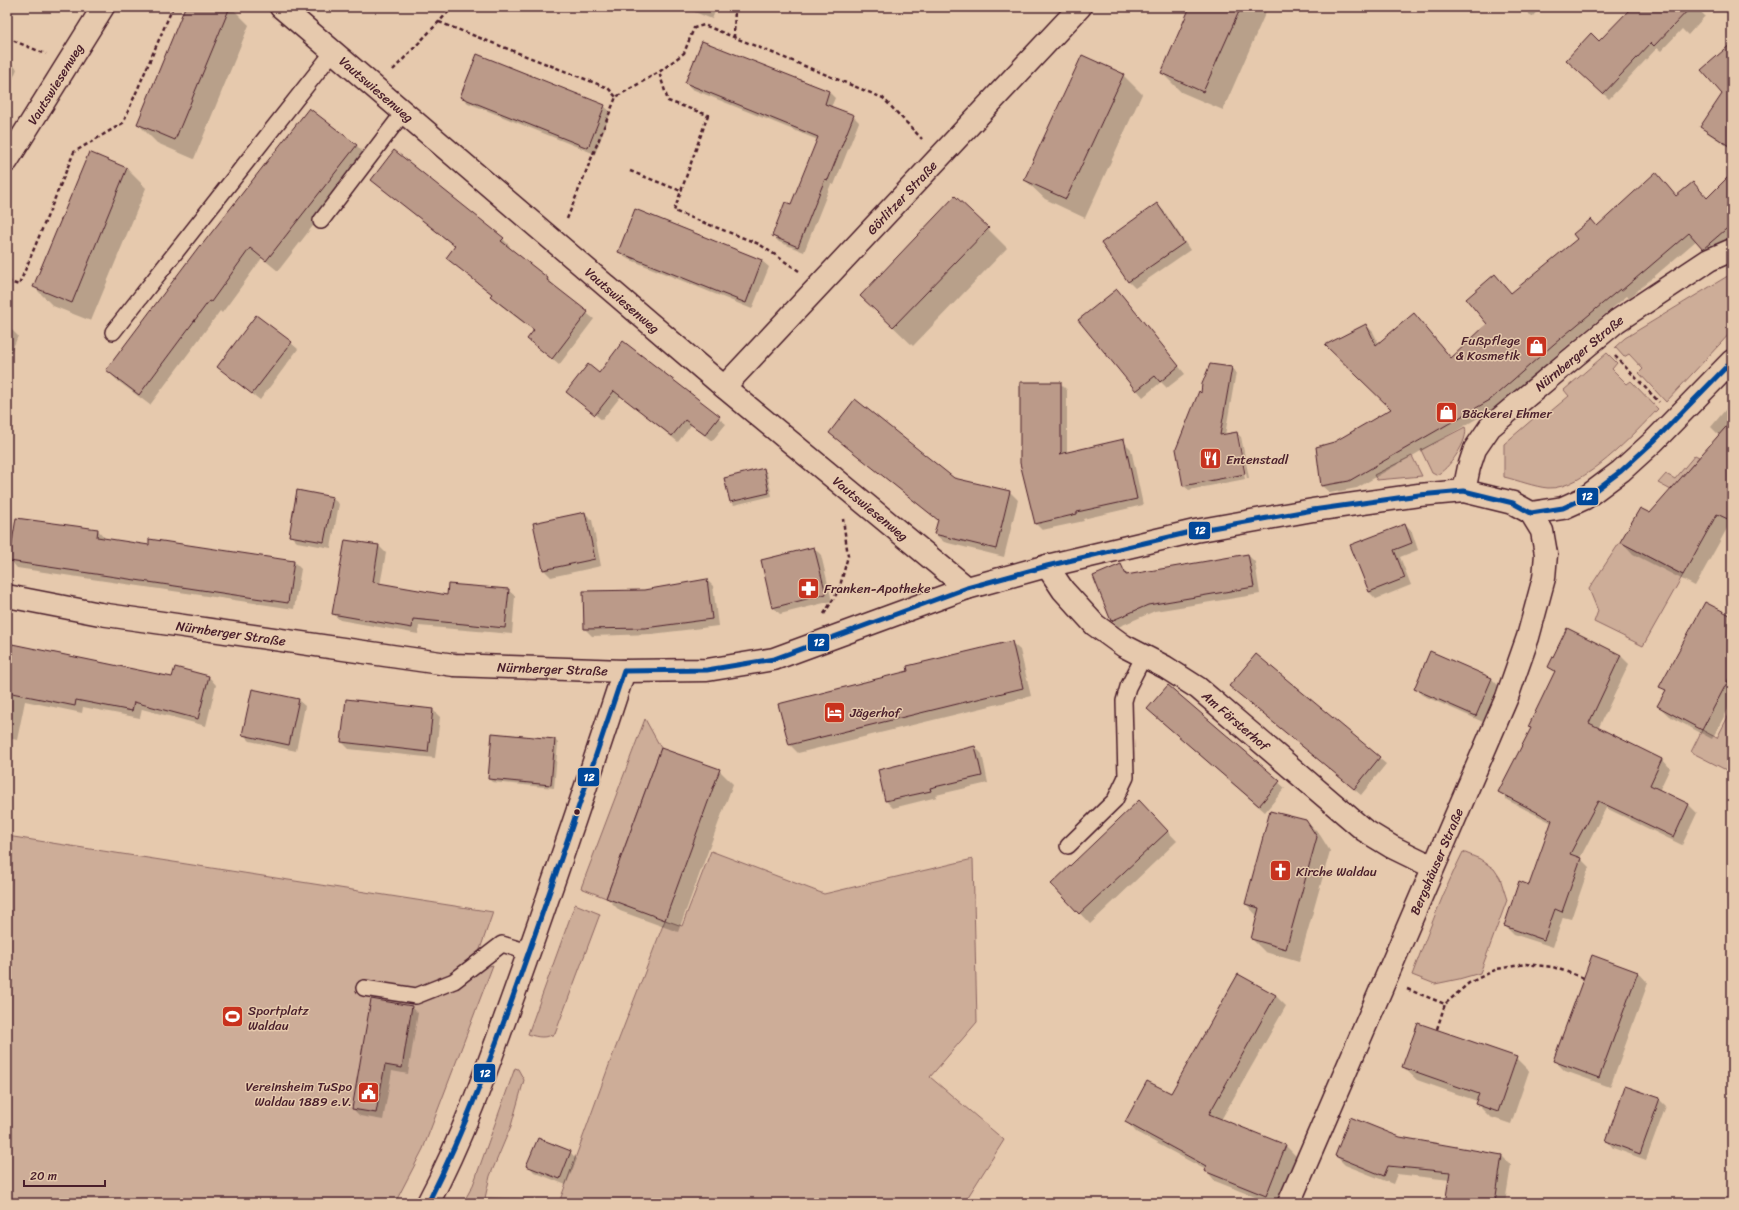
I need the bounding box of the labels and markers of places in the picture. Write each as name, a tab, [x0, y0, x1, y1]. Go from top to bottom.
place label: Fußpflege & Kosmetik	[1455, 329, 1520, 367]
shop icon: Fußpflege & Kosmetik	[1523, 334, 1549, 360]
shop icon: Bäckerei Ehmer	[1434, 400, 1460, 426]
place label: Bäckerei Ehmer	[1462, 402, 1552, 425]
restaurant icon: Entenstadl	[1197, 446, 1223, 472]
place label: Entenstadl	[1226, 448, 1289, 471]
pharmacy icon: Franken-Apotheke	[795, 575, 821, 601]
place label: Franken-Apotheke	[824, 577, 931, 600]
hotel icon: Jägerhof	[822, 699, 848, 725]
place label: Jägerhof	[849, 701, 903, 724]
unlabelled marker	[572, 807, 582, 817]
church icon: Kirche Waldau	[1268, 858, 1294, 884]
place label: Kirche Waldau	[1296, 860, 1377, 883]
place label: Sportplatz Waldau	[248, 999, 310, 1037]
sports icon: Sportplatz Waldau	[219, 1004, 245, 1030]
place label: Vereinsheim TuSpo Waldau 1889 e.V.	[246, 1075, 352, 1113]
public building icon: Vereinsheim TuSpo Waldau 1889 e.V.	[355, 1080, 381, 1106]

